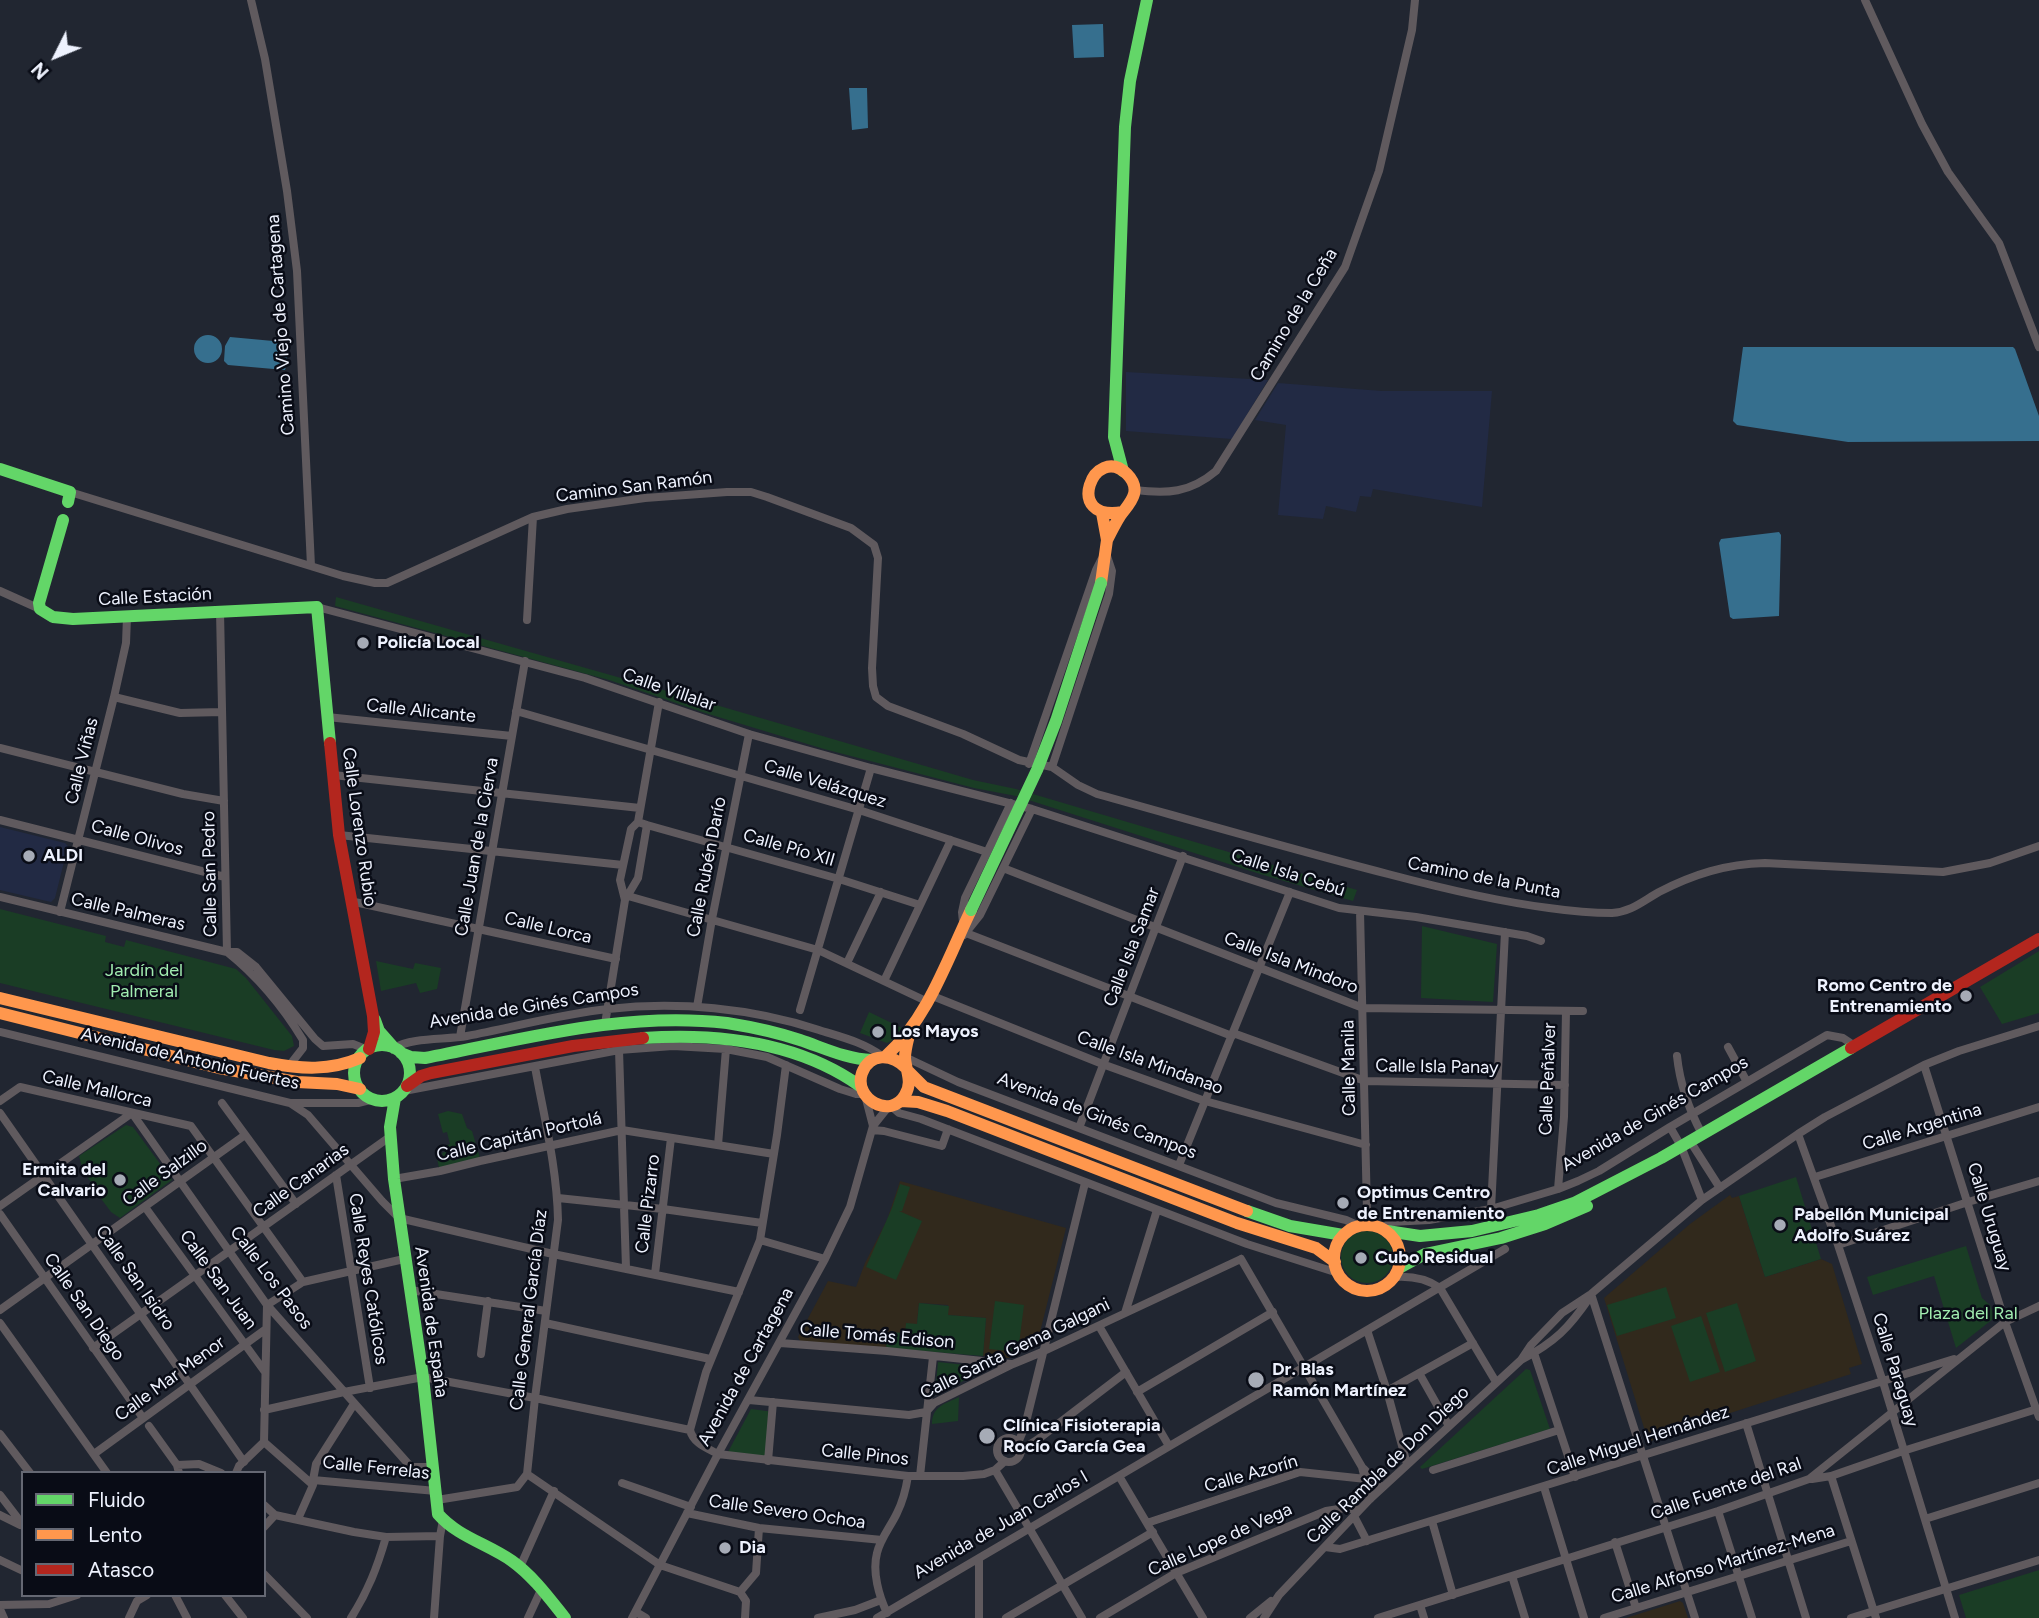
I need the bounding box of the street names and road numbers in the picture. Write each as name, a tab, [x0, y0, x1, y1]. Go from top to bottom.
street label: Camino Viejo de Cartagena	[263, 214, 299, 436]
street label: Camino de la Ceña	[1246, 245, 1342, 385]
street label: Camino San Ramón	[554, 467, 714, 507]
street label: Calle Estación	[98, 583, 212, 611]
street label: Calle Villalar	[619, 664, 719, 716]
street label: Calle Alicante	[365, 694, 477, 728]
street label: Calle Viñas	[61, 715, 103, 807]
street label: Calle Lorenzo Rubio	[337, 746, 381, 908]
street label: Calle Velázquez	[761, 755, 889, 813]
street label: Calle Juan de la Cierva	[451, 756, 503, 938]
street label: Calle Rubén Darío	[683, 795, 731, 939]
street label: Calle San Pedro	[198, 811, 222, 937]
street label: Calle Olivos	[89, 815, 185, 861]
street label: Calle Pío XII	[741, 825, 837, 871]
street label: Calle Isla Cebú	[1228, 844, 1348, 902]
street label: Camino de la Punta	[1406, 853, 1562, 903]
street label: Calle Isla Samar	[1099, 884, 1165, 1010]
street label: Calle Palmeras	[69, 888, 187, 936]
street label: Calle Lorca	[502, 907, 594, 949]
street label: Calle Isla Mindoro	[1221, 927, 1361, 999]
street label: Avenida de Ginés Campos	[428, 979, 640, 1033]
street label: Calle Manila	[1337, 1020, 1361, 1116]
street label: Calle Peñalver	[1535, 1022, 1561, 1136]
street label: Avenida de Antonio Fuertes	[79, 1023, 301, 1095]
street label: Calle Isla Mindanao	[1074, 1027, 1226, 1099]
street label: Avenida de Ginés Campos	[1558, 1052, 1752, 1176]
street label: Calle Isla Panay	[1375, 1055, 1499, 1079]
street label: Calle Mallorca	[40, 1066, 154, 1112]
street label: Avenida de Ginés Campos	[994, 1068, 1200, 1164]
street label: Calle Argentina	[1860, 1099, 1984, 1155]
street label: Calle Capitán Portolá	[434, 1107, 604, 1167]
street label: Calle Salzillo	[118, 1135, 212, 1211]
street label: Calle Canarias	[249, 1139, 353, 1223]
street label: Calle Pizarro	[631, 1153, 665, 1255]
street label: Calle Uruguay	[1962, 1160, 2016, 1274]
street label: Calle Reyes Católicos	[344, 1192, 392, 1366]
street label: Calle General García Díaz	[506, 1208, 552, 1412]
street label: Calle San Isidro	[91, 1221, 179, 1335]
street label: Calle Los Pasos	[225, 1222, 317, 1334]
street label: Calle San Juan	[175, 1226, 261, 1334]
street label: Avenida de España	[410, 1245, 452, 1399]
street label: Calle San Diego	[39, 1249, 129, 1365]
street label: Avenida de Cartagena	[693, 1284, 799, 1450]
street label: Calle Santa Gema Galgani	[917, 1294, 1113, 1404]
street label: Calle Paraguay	[1867, 1310, 1923, 1430]
street label: Calle Tomás Edison	[799, 1318, 955, 1354]
street label: Calle Mar Menor	[111, 1332, 229, 1426]
street label: Calle Rambla de Don Diego	[1302, 1382, 1474, 1548]
street label: Calle Miguel Hernández	[1544, 1401, 1732, 1481]
street label: Calle Pinos	[820, 1440, 910, 1470]
street label: Calle Azorín	[1202, 1450, 1300, 1498]
street label: Calle Ferrelas	[321, 1452, 431, 1484]
street label: Calle Fuente del Ral	[1648, 1453, 1804, 1525]
street label: Avenida de Juan Carlos I	[910, 1466, 1092, 1584]
street label: Calle Severo Ochoa	[707, 1490, 867, 1534]
street label: Calle Lope de Vega	[1145, 1499, 1295, 1581]
street label: Calle Alfonso Martínez-Mena	[1609, 1520, 1837, 1608]

